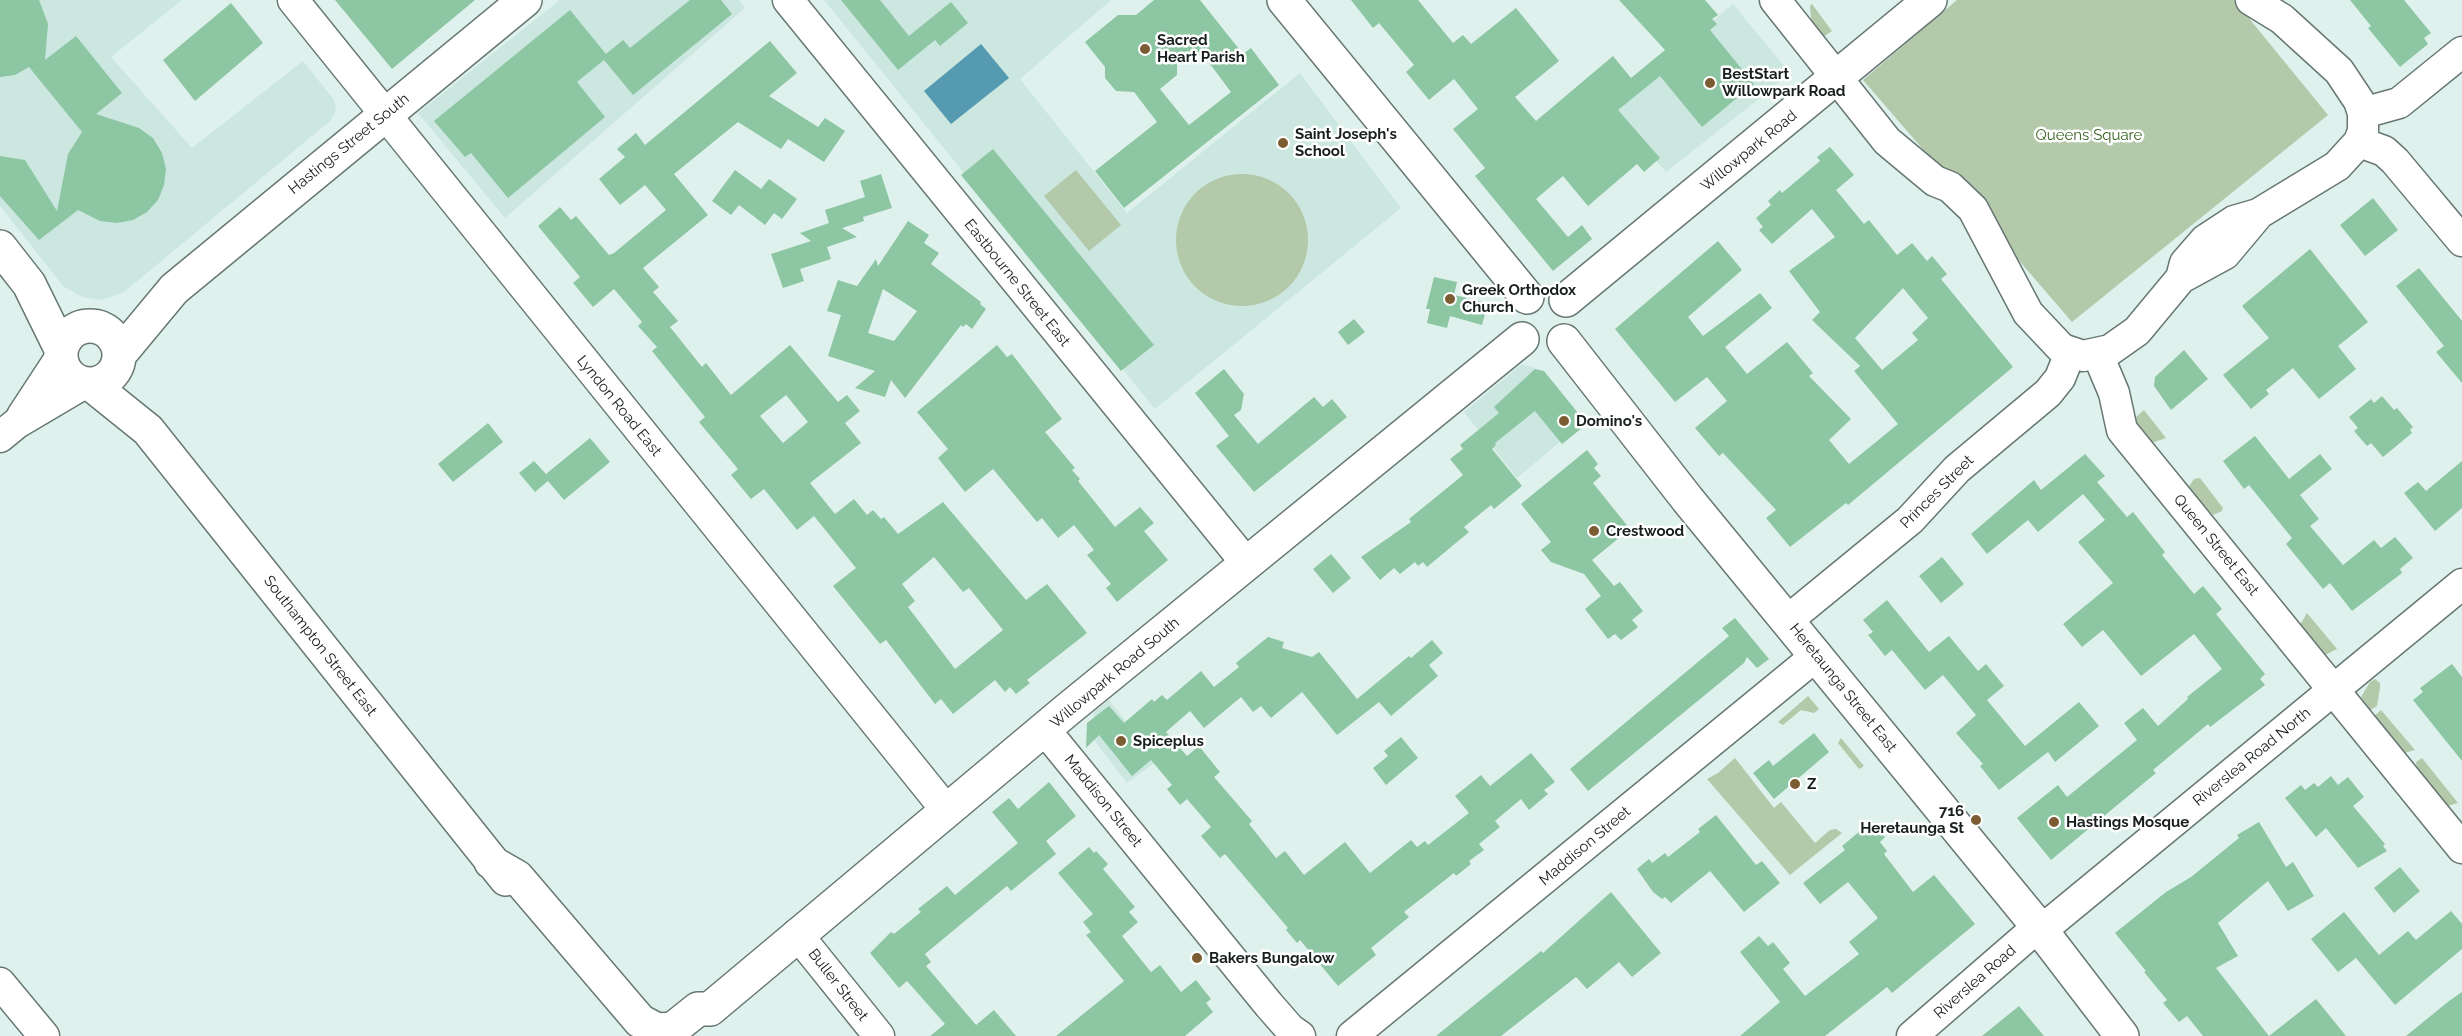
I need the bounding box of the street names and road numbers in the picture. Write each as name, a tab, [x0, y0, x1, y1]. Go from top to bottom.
street label: Hastings Street South	[285, 90, 413, 198]
street label: Willowpark Road	[1697, 107, 1801, 195]
street label: Eastbourne Street East	[960, 216, 1074, 350]
street label: Lyndon Road East	[573, 352, 665, 460]
street label: Princes Street	[1897, 452, 1977, 532]
street label: Queen Street East	[2170, 491, 2262, 599]
street label: Southampton Street East	[260, 572, 380, 720]
street label: Willowpark Road South	[1047, 614, 1183, 732]
street label: Heretaunga Street East	[1785, 620, 1901, 756]
street label: Riverslea Road North	[2190, 704, 2314, 810]
street label: Maddison Street	[1060, 751, 1146, 851]
street label: Maddison Street	[1536, 803, 1634, 889]
street label: Riverslea Road	[1930, 941, 2020, 1023]
street label: Buller Street	[804, 945, 872, 1025]

